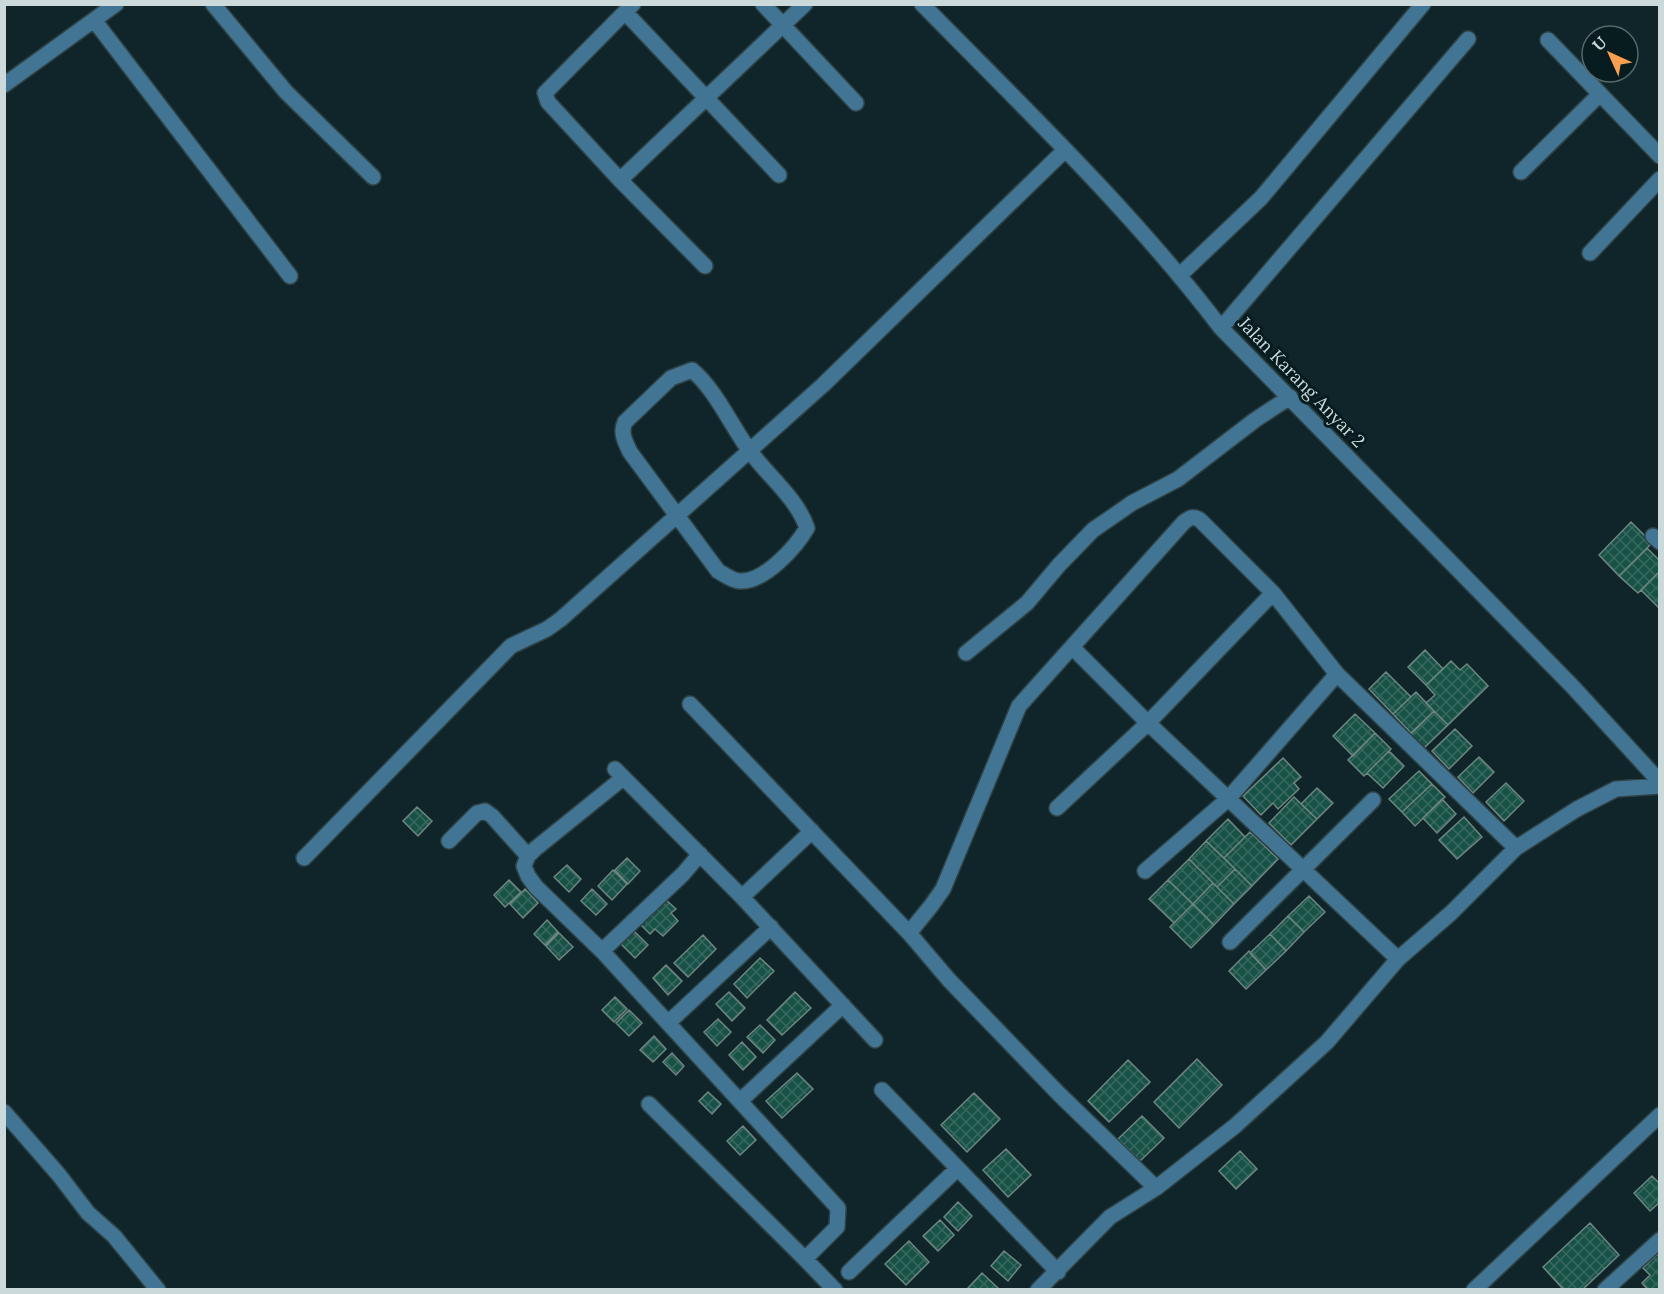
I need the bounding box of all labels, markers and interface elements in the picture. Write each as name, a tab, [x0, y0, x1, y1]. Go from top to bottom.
north arrow	[1580, 24, 1640, 84]
text: U	[1588, 32, 1611, 55]
street label: Jalan Karang Anyar 2	[1233, 311, 1370, 452]

